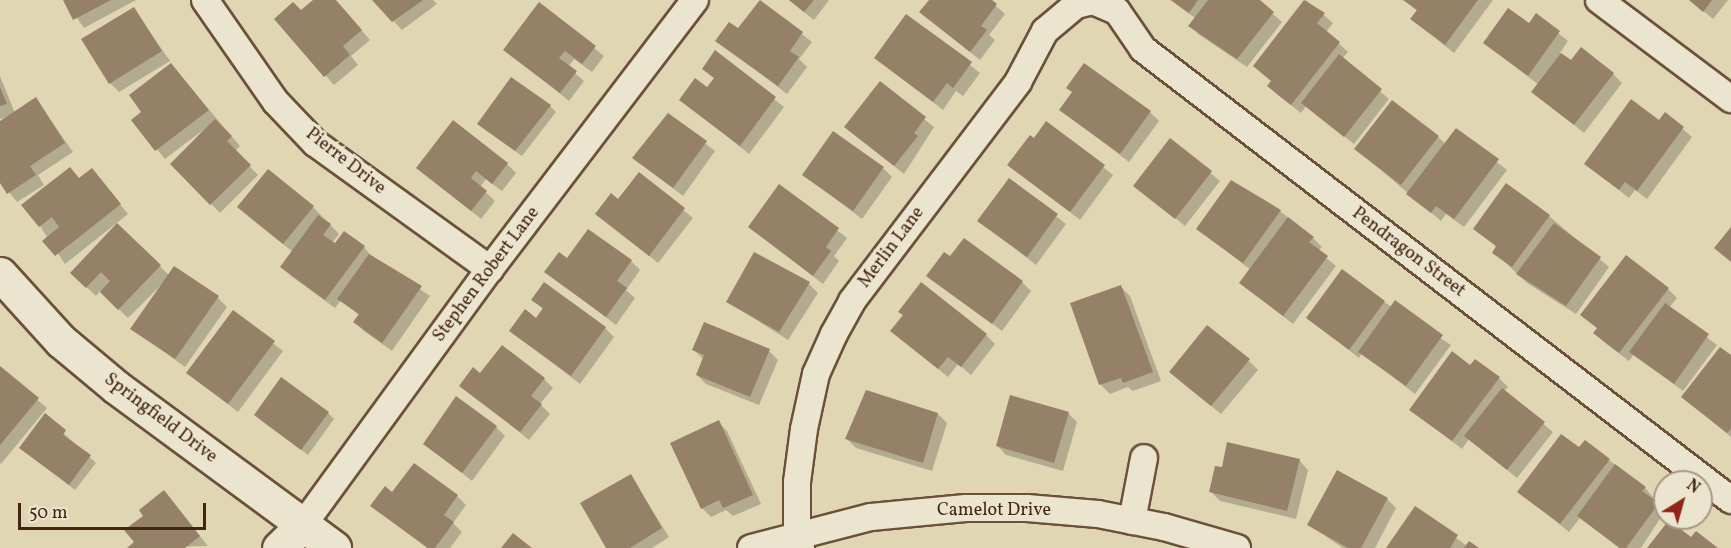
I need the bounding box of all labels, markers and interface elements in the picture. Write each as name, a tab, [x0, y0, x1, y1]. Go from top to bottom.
street label: Pierre Drive	[301, 124, 389, 200]
street label: Stephen Robert Lane	[429, 203, 545, 347]
street label: Merlin Lane	[855, 203, 929, 293]
street label: Pendragon Street	[1347, 203, 1469, 303]
street label: Springfield Drive	[99, 369, 221, 469]
north arrow	[1653, 470, 1713, 530]
text: N	[1681, 475, 1704, 500]
scale bar	[21, 491, 208, 529]
street label: Camelot Drive	[937, 500, 1051, 522]
text: 50 m	[29, 501, 68, 526]

